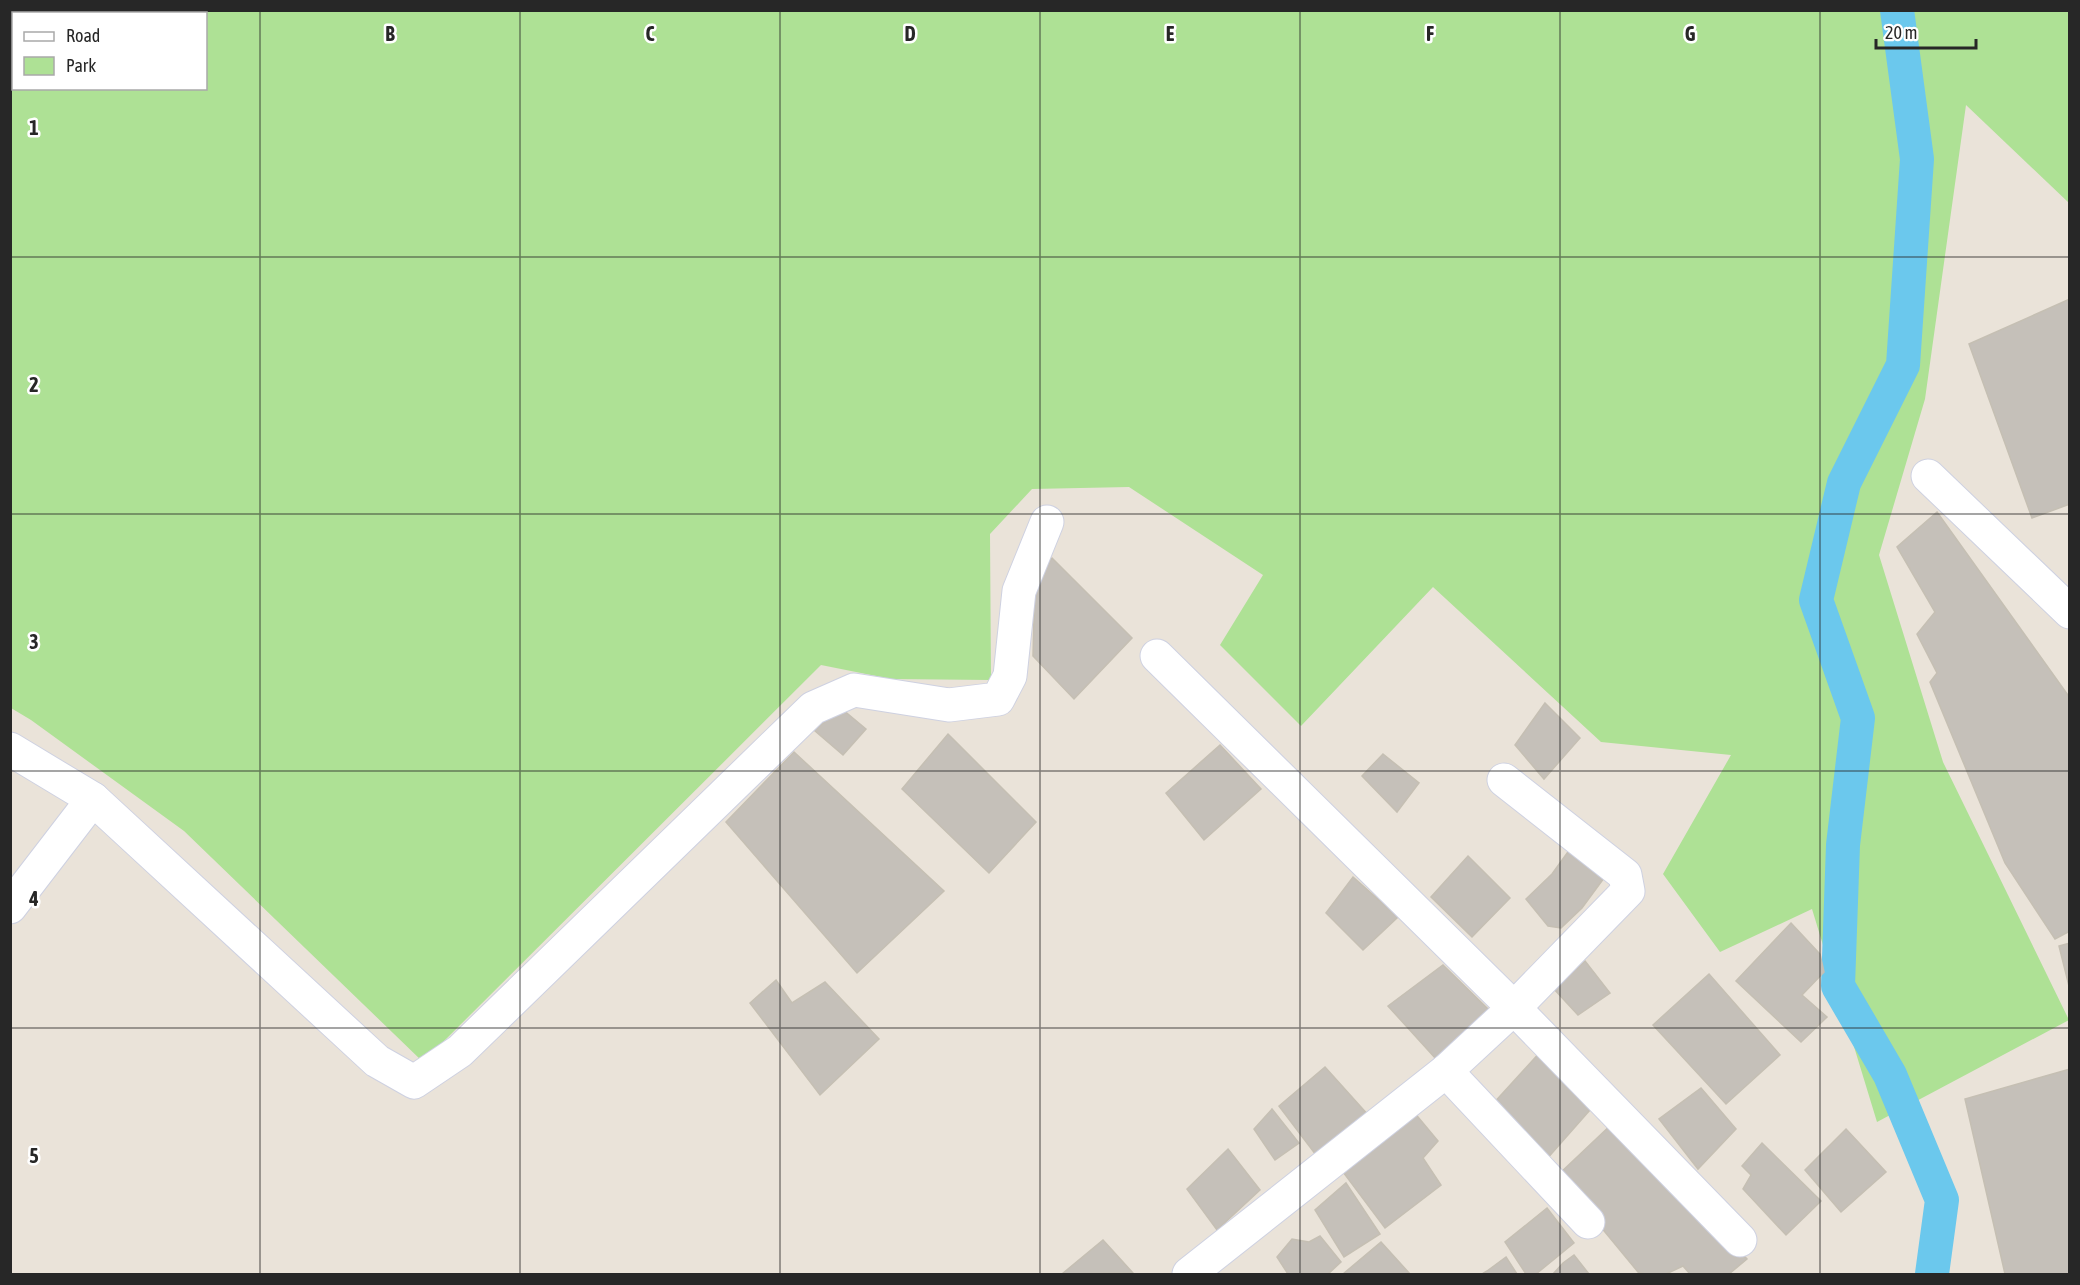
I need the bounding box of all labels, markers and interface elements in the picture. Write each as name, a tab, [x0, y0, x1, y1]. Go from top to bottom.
legend	[12, 12, 207, 90]
scale bar	[1876, 12, 1976, 50]
text: B	[385, 22, 395, 45]
text: C	[646, 22, 655, 45]
text: D	[904, 22, 916, 45]
text: E	[1166, 22, 1175, 45]
text: F	[1426, 22, 1434, 45]
text: G	[1685, 22, 1696, 45]
text: 20 m	[1885, 22, 1917, 43]
text: Road	[66, 25, 100, 46]
text: Park	[66, 55, 96, 76]
text: 1	[29, 116, 39, 139]
text: 2	[29, 373, 39, 396]
text: 3	[29, 630, 39, 653]
text: 4	[28, 887, 39, 910]
text: 5	[29, 1144, 39, 1167]

